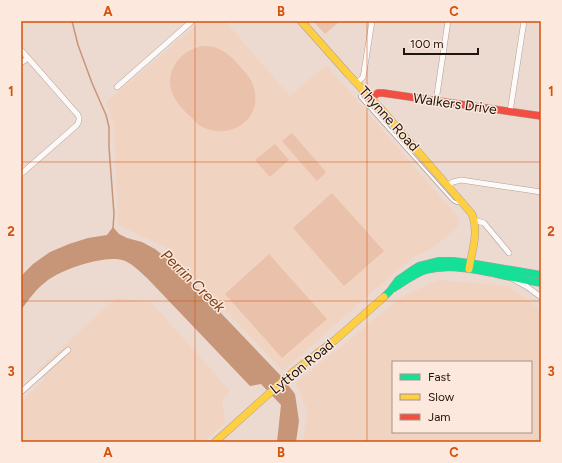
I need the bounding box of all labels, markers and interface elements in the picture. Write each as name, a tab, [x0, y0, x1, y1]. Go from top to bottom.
text: A	[103, 4, 113, 19]
text: B	[277, 4, 285, 19]
text: C	[449, 4, 459, 19]
scale bar	[404, 30, 478, 56]
text: 100 m	[410, 37, 444, 51]
street label: Thynne Road	[355, 83, 423, 155]
text: 1	[8, 84, 14, 99]
text: 1	[548, 84, 554, 99]
street label: Walkers Drive	[412, 90, 498, 118]
text: 2	[7, 224, 15, 239]
text: 2	[547, 224, 555, 239]
water label: Perrin Creek	[157, 246, 229, 316]
street label: Lytton Road	[267, 336, 337, 398]
legend	[392, 361, 532, 433]
text: 3	[7, 364, 15, 379]
text: 3	[547, 364, 555, 379]
text: Fast	[428, 370, 451, 384]
text: Slow	[428, 390, 455, 404]
text: Jam	[428, 410, 451, 424]
text: A	[103, 445, 113, 460]
text: B	[277, 445, 285, 460]
text: C	[449, 445, 459, 460]

